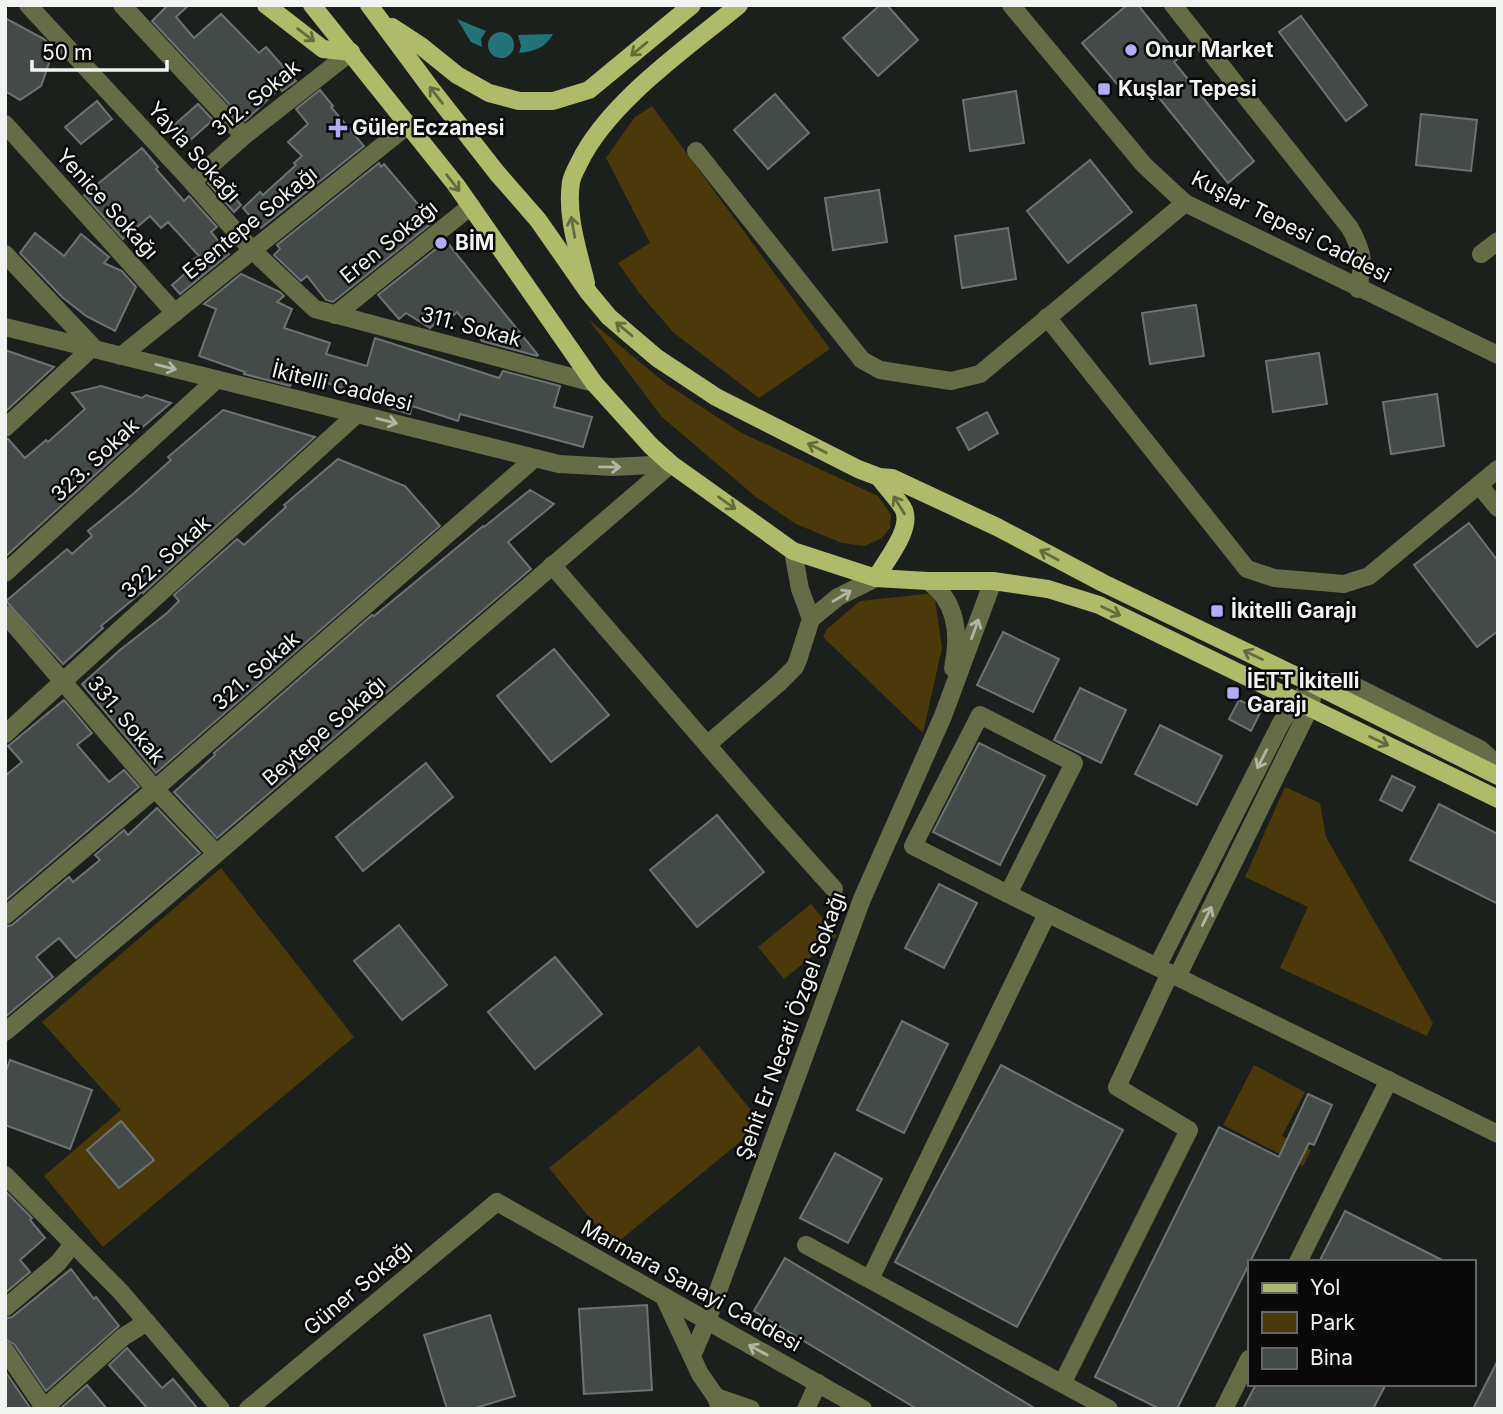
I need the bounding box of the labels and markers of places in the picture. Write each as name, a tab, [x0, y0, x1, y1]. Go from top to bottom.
place label: Onur Market	[1145, 37, 1274, 62]
marker: Onur Market	[1123, 42, 1139, 58]
place label: Kuşlar Tepesi	[1118, 76, 1257, 101]
marker: Kuşlar Tepesi	[1096, 81, 1112, 97]
place label: Güler Eczanesi	[352, 115, 505, 140]
marker: Güler Eczanesi	[330, 120, 346, 136]
place label: BİM	[455, 229, 494, 255]
marker: BİM	[433, 235, 449, 251]
place label: İkitelli Garajı	[1231, 597, 1357, 623]
marker: İkitelli Garajı	[1209, 603, 1225, 619]
place label: İETT İkitelli Garajı	[1247, 667, 1360, 717]
marker: İETT İkitelli Garajı	[1225, 685, 1241, 701]

